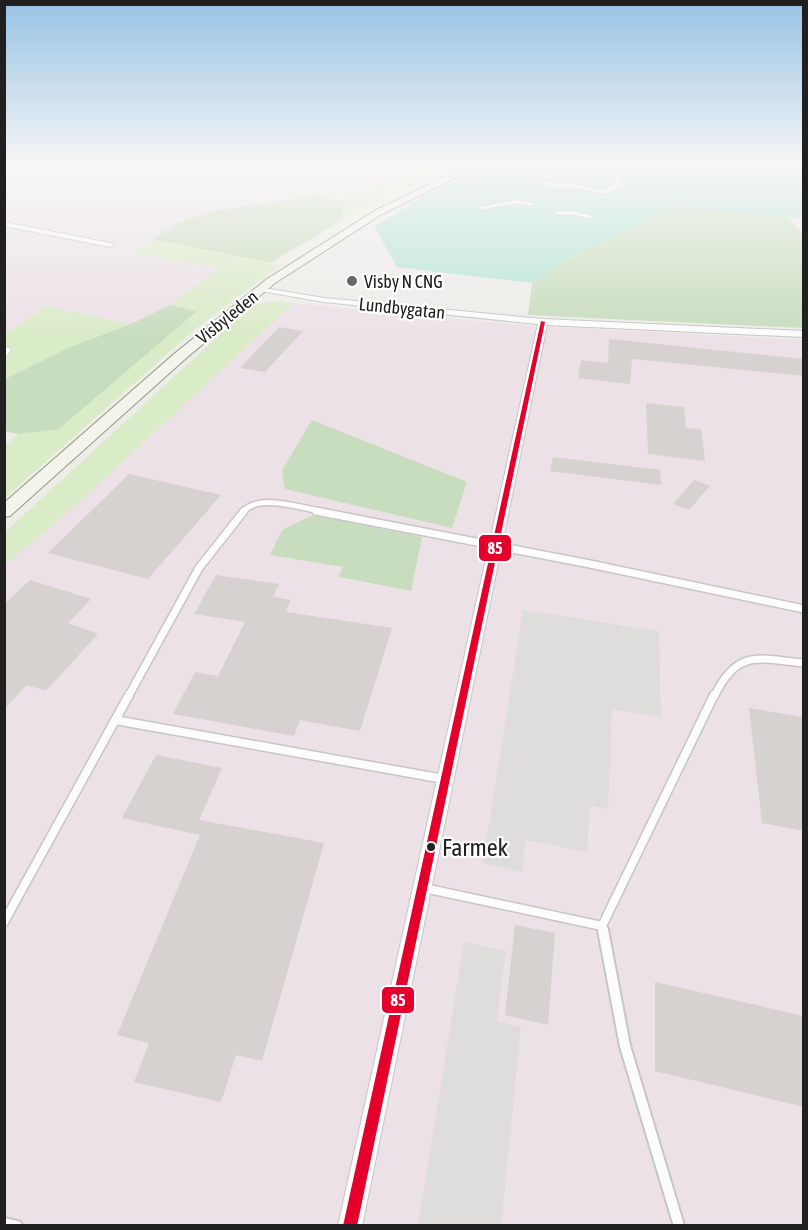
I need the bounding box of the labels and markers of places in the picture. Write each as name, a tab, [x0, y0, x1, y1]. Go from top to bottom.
place label: Visby N CNG	[364, 271, 443, 292]
marker: Visby N CNG	[345, 274, 359, 288]
place label: Farmek	[442, 834, 509, 861]
marker: Farmek	[425, 841, 437, 853]

